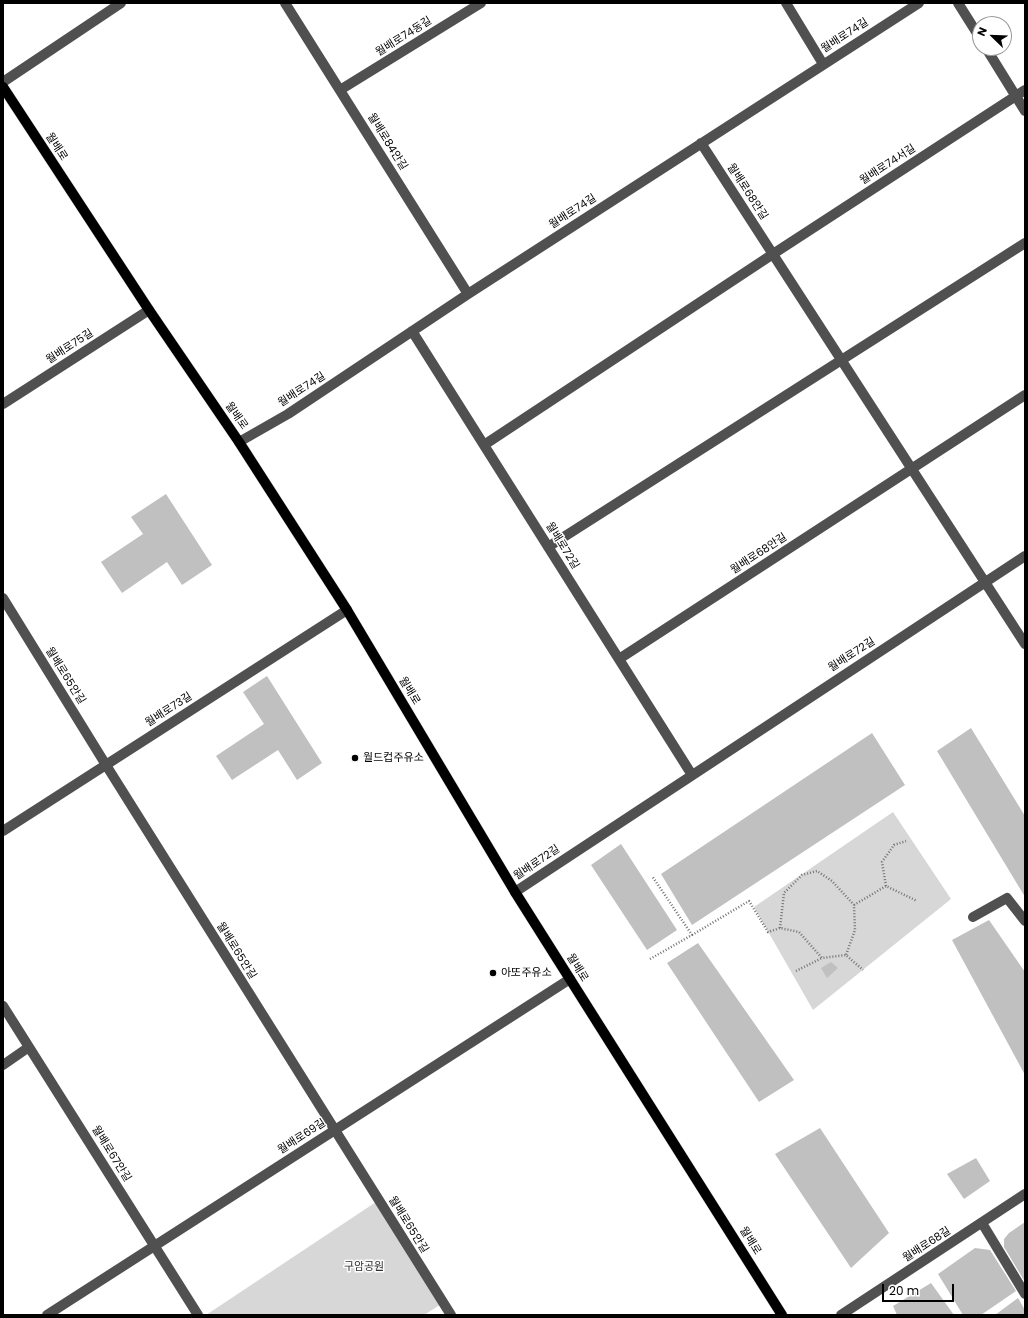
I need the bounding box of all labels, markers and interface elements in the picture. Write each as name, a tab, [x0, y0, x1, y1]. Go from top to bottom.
street label: 월배로74동길	[374, 15, 434, 59]
street label: 월배로74길	[819, 16, 871, 56]
north arrow	[972, 16, 1012, 56]
text: N	[973, 25, 991, 39]
street label: 월배로84안길	[364, 111, 410, 173]
street label: 월배로	[42, 131, 70, 163]
street label: 월배로74서길	[858, 142, 918, 188]
street label: 월배로68안길	[724, 161, 770, 223]
street label: 월배로74길	[547, 192, 599, 232]
street label: 월배로75길	[44, 327, 96, 367]
street label: 월배로74길	[276, 370, 328, 410]
street label: 월배로	[222, 400, 250, 432]
street label: 월배로72길	[542, 520, 582, 572]
street label: 월배로68안길	[728, 531, 790, 577]
street label: 월배로72길	[826, 635, 878, 675]
street label: 월배로65안길	[42, 645, 88, 707]
street label: 월배로	[396, 675, 422, 707]
street label: 월배로73길	[143, 690, 195, 730]
place label: 월드컵주유소	[363, 751, 424, 765]
marker: 월드컵주유소	[350, 753, 360, 763]
street label: 월배로72길	[511, 843, 563, 883]
street label: 월배로65안길	[213, 920, 259, 982]
street label: 월배로	[563, 952, 591, 984]
place label: 아또주유소	[501, 966, 552, 980]
marker: 아또주유소	[488, 968, 498, 978]
street label: 월배로69길	[276, 1117, 328, 1157]
street label: 월배로67안길	[89, 1124, 133, 1184]
street label: 월배로65안길	[385, 1194, 431, 1256]
street label: 월배로	[736, 1225, 764, 1257]
street label: 월배로68길	[901, 1225, 953, 1265]
park label: 구암공원	[344, 1260, 384, 1274]
scale bar	[884, 1276, 956, 1302]
text: 20 m	[889, 1282, 919, 1299]

